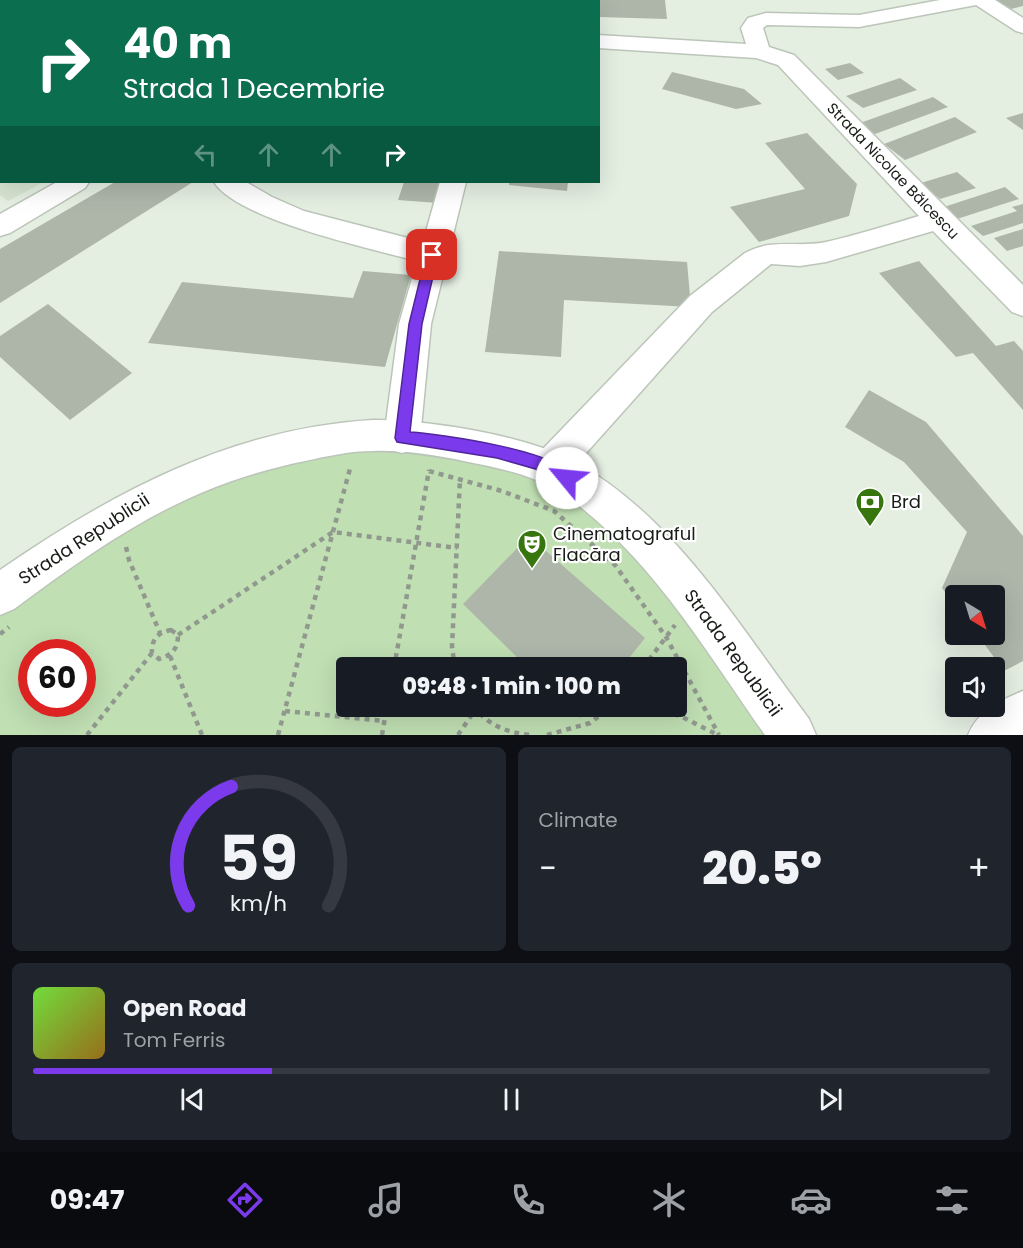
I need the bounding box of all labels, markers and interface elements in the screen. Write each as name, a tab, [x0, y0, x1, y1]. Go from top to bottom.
text: 40 m	[123, 14, 232, 73]
icon: right	[24, 24, 102, 102]
text: Strada 1 Decembrie	[123, 70, 385, 107]
street label: Strada Nicolae Bălcescu	[822, 98, 964, 244]
icon: left	[189, 138, 222, 171]
icon: ahead	[252, 138, 285, 171]
icon: ahead	[315, 138, 348, 171]
icon: right	[378, 138, 411, 171]
pin	[406, 229, 457, 280]
icon: arrive	[415, 238, 448, 271]
position arrow	[535, 446, 599, 510]
bank icon: Brd	[854, 486, 886, 528]
street label: Strada Republicii	[13, 487, 154, 590]
place label: Brd	[891, 489, 921, 514]
place label: Cinematograful Flacăra	[553, 521, 696, 567]
theatre icon: Cinematograful Flacăra	[516, 528, 548, 570]
street label: Strada Republicii	[679, 584, 788, 721]
north arrow	[945, 585, 1005, 645]
map controls	[945, 585, 1005, 717]
speed limit sign: 60	[18, 639, 96, 717]
button: sound	[945, 657, 1005, 717]
text: 09:48 · 1 min · 100 m	[402, 671, 621, 702]
text: Climate	[539, 806, 618, 834]
text: 59	[219, 814, 298, 902]
text: 20.5°	[702, 837, 822, 900]
text: −	[539, 845, 557, 892]
text: +	[967, 845, 990, 892]
text: km/h	[230, 888, 287, 919]
text: Open Road	[123, 993, 247, 1024]
text: Tom Ferris	[123, 1026, 225, 1054]
icon: previous	[176, 1083, 209, 1116]
icon: pause	[495, 1083, 528, 1116]
icon: next	[814, 1083, 847, 1116]
icon: directions	[224, 1179, 266, 1221]
icon: music	[365, 1179, 407, 1221]
icon: phone	[507, 1179, 549, 1221]
icon: climate	[648, 1179, 690, 1221]
icon: car	[790, 1179, 832, 1221]
icon: filters	[931, 1179, 973, 1221]
text: 09:47	[50, 1181, 124, 1218]

